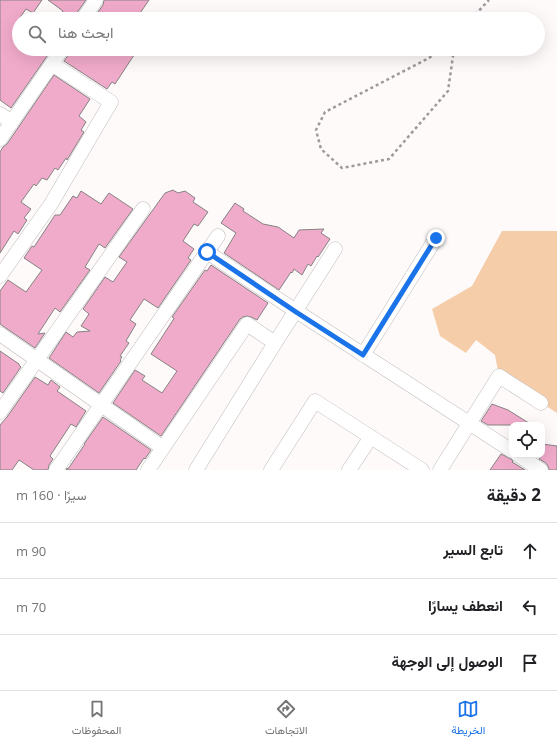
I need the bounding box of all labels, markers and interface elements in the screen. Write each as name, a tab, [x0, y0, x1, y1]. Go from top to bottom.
search box	[12, 12, 545, 56]
text: ابحث هنا	[58, 22, 113, 42]
icon: search	[26, 23, 48, 45]
route end	[427, 229, 445, 247]
route start	[198, 243, 216, 261]
map controls	[509, 422, 545, 458]
button: locate	[509, 422, 545, 458]
text: 2 دقيقة	[487, 483, 541, 506]
text: سيرًا · 160 m	[16, 486, 86, 504]
text: تابع السير	[443, 539, 503, 559]
icon: ahead	[519, 540, 541, 562]
text: 90 m	[16, 542, 46, 560]
text: انعطف يسارًا	[428, 595, 503, 615]
icon: left	[519, 596, 541, 618]
text: 70 m	[16, 598, 46, 616]
text: الوصول إلى الوجهة	[392, 651, 503, 671]
icon: arrive	[519, 652, 541, 674]
tab: المحفوظات	[72, 698, 121, 740]
tab: الاتجاهات	[265, 698, 308, 740]
tab: الخريطة	[451, 698, 485, 740]

